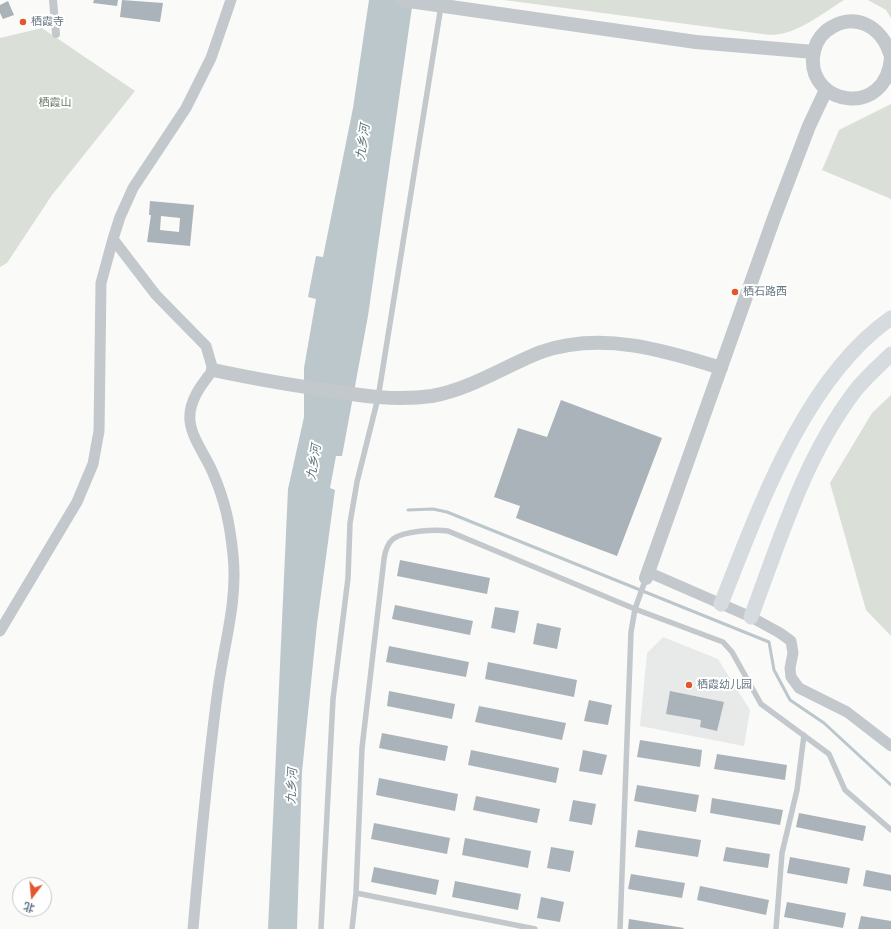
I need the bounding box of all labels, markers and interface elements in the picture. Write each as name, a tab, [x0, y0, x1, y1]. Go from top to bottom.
place label: 栖霞寺	[31, 15, 64, 29]
marker: 栖霞寺	[18, 17, 28, 27]
park label: 栖霞山	[39, 96, 71, 110]
water label: 九乡河	[353, 123, 373, 161]
place label: 栖石路西	[743, 285, 787, 299]
marker: 栖石路西	[730, 287, 740, 297]
water label: 九乡河	[304, 443, 324, 481]
place label: 栖霞幼儿园	[697, 678, 752, 692]
marker: 栖霞幼儿园	[684, 680, 694, 690]
water label: 九乡河	[284, 768, 300, 804]
north arrow	[12, 877, 52, 917]
text: 北	[22, 899, 36, 916]

